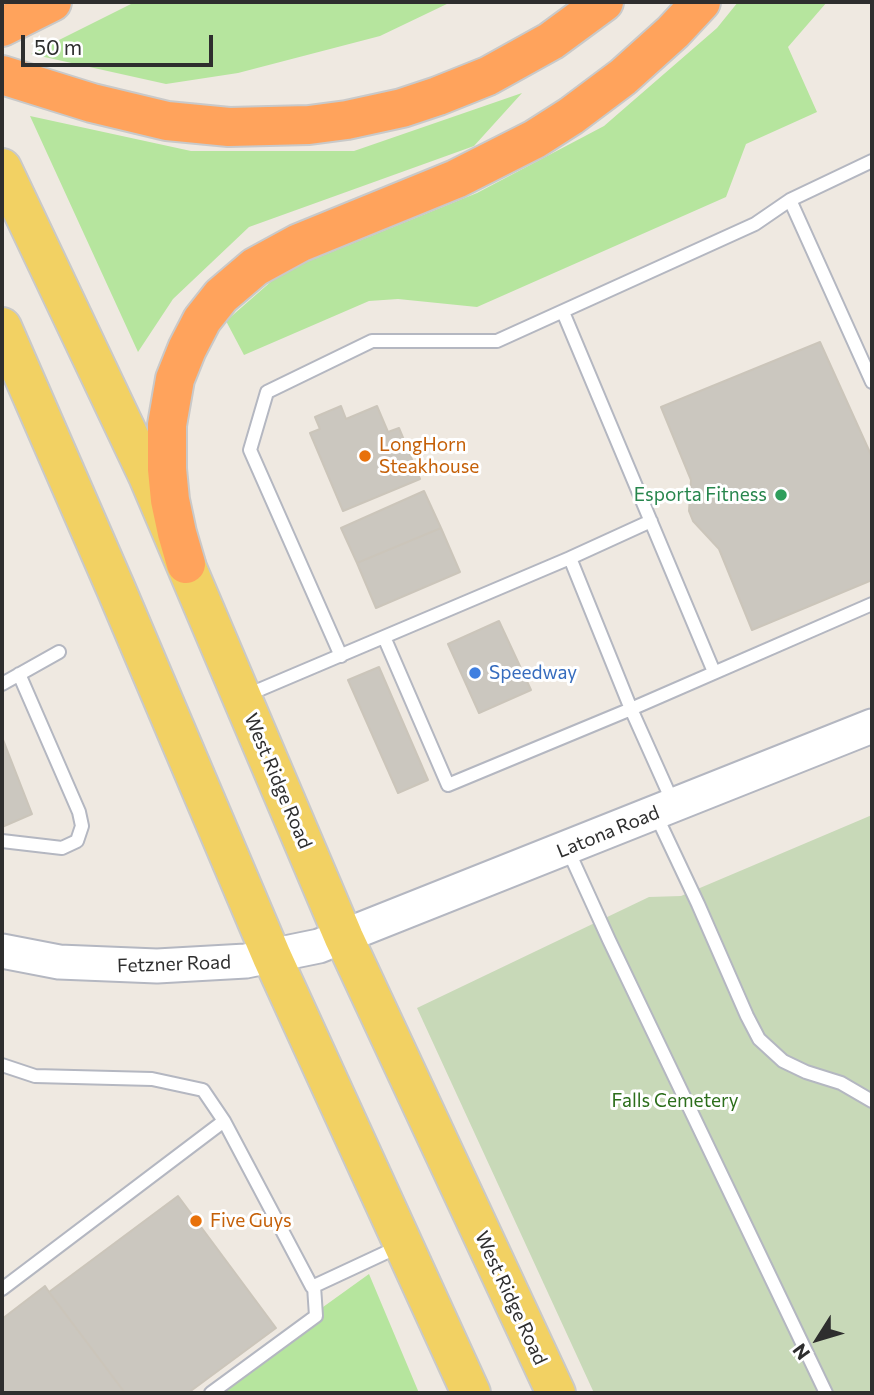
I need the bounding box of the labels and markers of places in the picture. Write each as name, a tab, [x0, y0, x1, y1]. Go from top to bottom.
place label: LongHorn Steakhouse	[379, 434, 479, 478]
marker: LongHorn Steakhouse	[357, 448, 373, 464]
place label: Esporta Fitness	[634, 484, 767, 506]
marker: Esporta Fitness	[773, 487, 789, 503]
place label: Speedway	[489, 662, 577, 684]
marker: Speedway	[467, 665, 483, 681]
place label: Five Guys	[210, 1210, 292, 1232]
marker: Five Guys	[188, 1213, 204, 1229]

